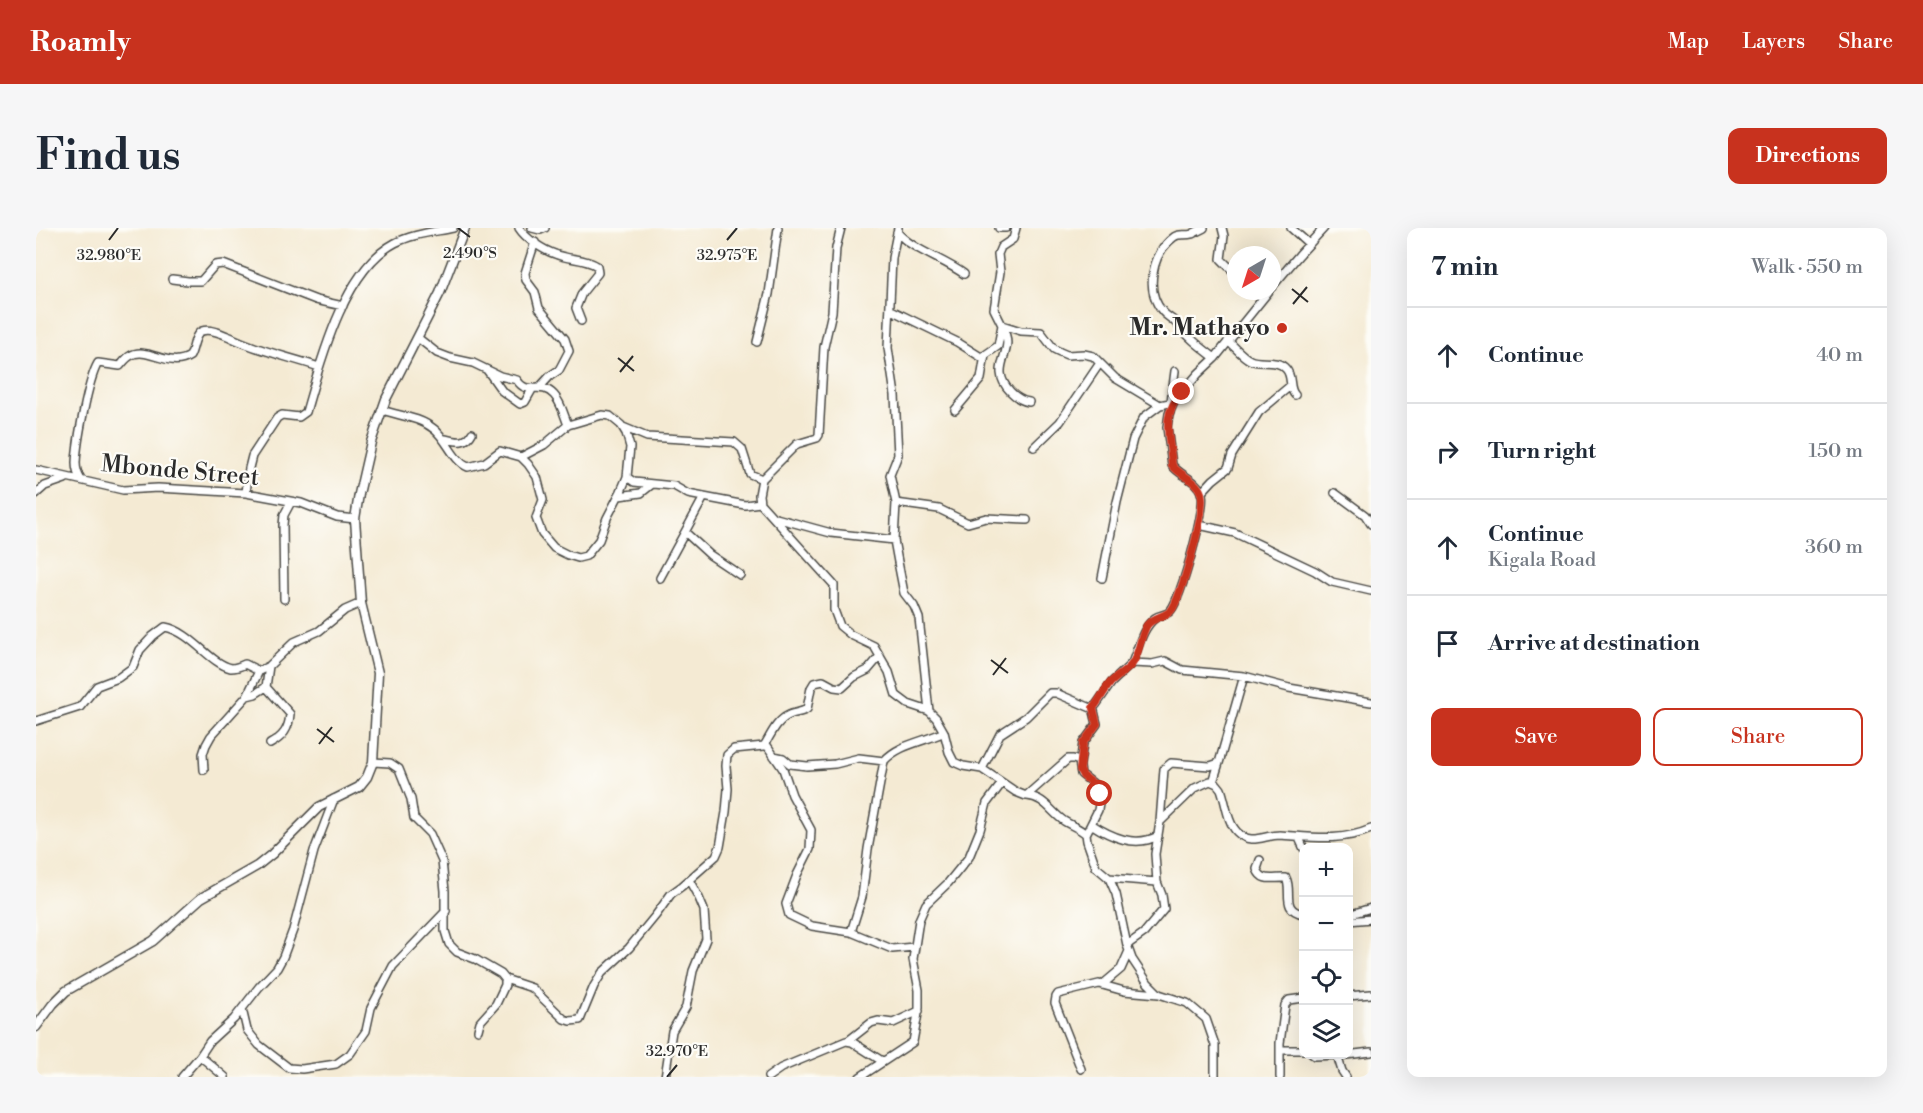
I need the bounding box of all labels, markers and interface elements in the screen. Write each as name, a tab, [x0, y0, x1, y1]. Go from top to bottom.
text: Roamly	[30, 25, 131, 60]
text: Map	[1668, 29, 1709, 55]
text: Layers	[1742, 29, 1805, 55]
text: Share	[1838, 29, 1893, 55]
button: Directions	[1728, 128, 1887, 184]
text: Find us	[36, 130, 180, 183]
text: 2.490°S	[443, 244, 497, 263]
text: 32.980°E	[77, 246, 141, 265]
text: 32.975°E	[697, 246, 757, 265]
north arrow	[1227, 246, 1281, 300]
text: 7 min	[1431, 251, 1498, 283]
text: Walk · 550 m	[1751, 255, 1863, 280]
place label: Mr. Mathayo	[1129, 313, 1270, 343]
marker: Mr. Mathayo	[1275, 321, 1289, 335]
icon: ahead	[1431, 339, 1464, 372]
text: Continue	[1488, 342, 1584, 369]
text: 40 m	[1816, 343, 1863, 368]
route end	[1168, 378, 1194, 404]
icon: right	[1431, 435, 1464, 468]
text: Turn right	[1488, 438, 1596, 465]
text: 150 m	[1808, 439, 1863, 464]
street label: Mbonde Street	[100, 449, 261, 493]
text: Continue	[1488, 521, 1584, 548]
icon: ahead	[1431, 531, 1464, 564]
text: 360 m	[1805, 535, 1863, 560]
text: Kigala Road	[1488, 548, 1596, 573]
icon: arrive	[1431, 627, 1464, 660]
text: Arrive at destination	[1488, 630, 1700, 657]
button: Save	[1431, 708, 1641, 766]
button: Share	[1653, 708, 1863, 766]
route start	[1086, 780, 1112, 806]
map controls	[1299, 843, 1353, 1059]
button: +	[1299, 843, 1353, 897]
button: −	[1299, 897, 1353, 951]
button: locate	[1299, 951, 1353, 1005]
button: layers	[1299, 1005, 1353, 1059]
text: 32.970°E	[646, 1042, 708, 1061]

